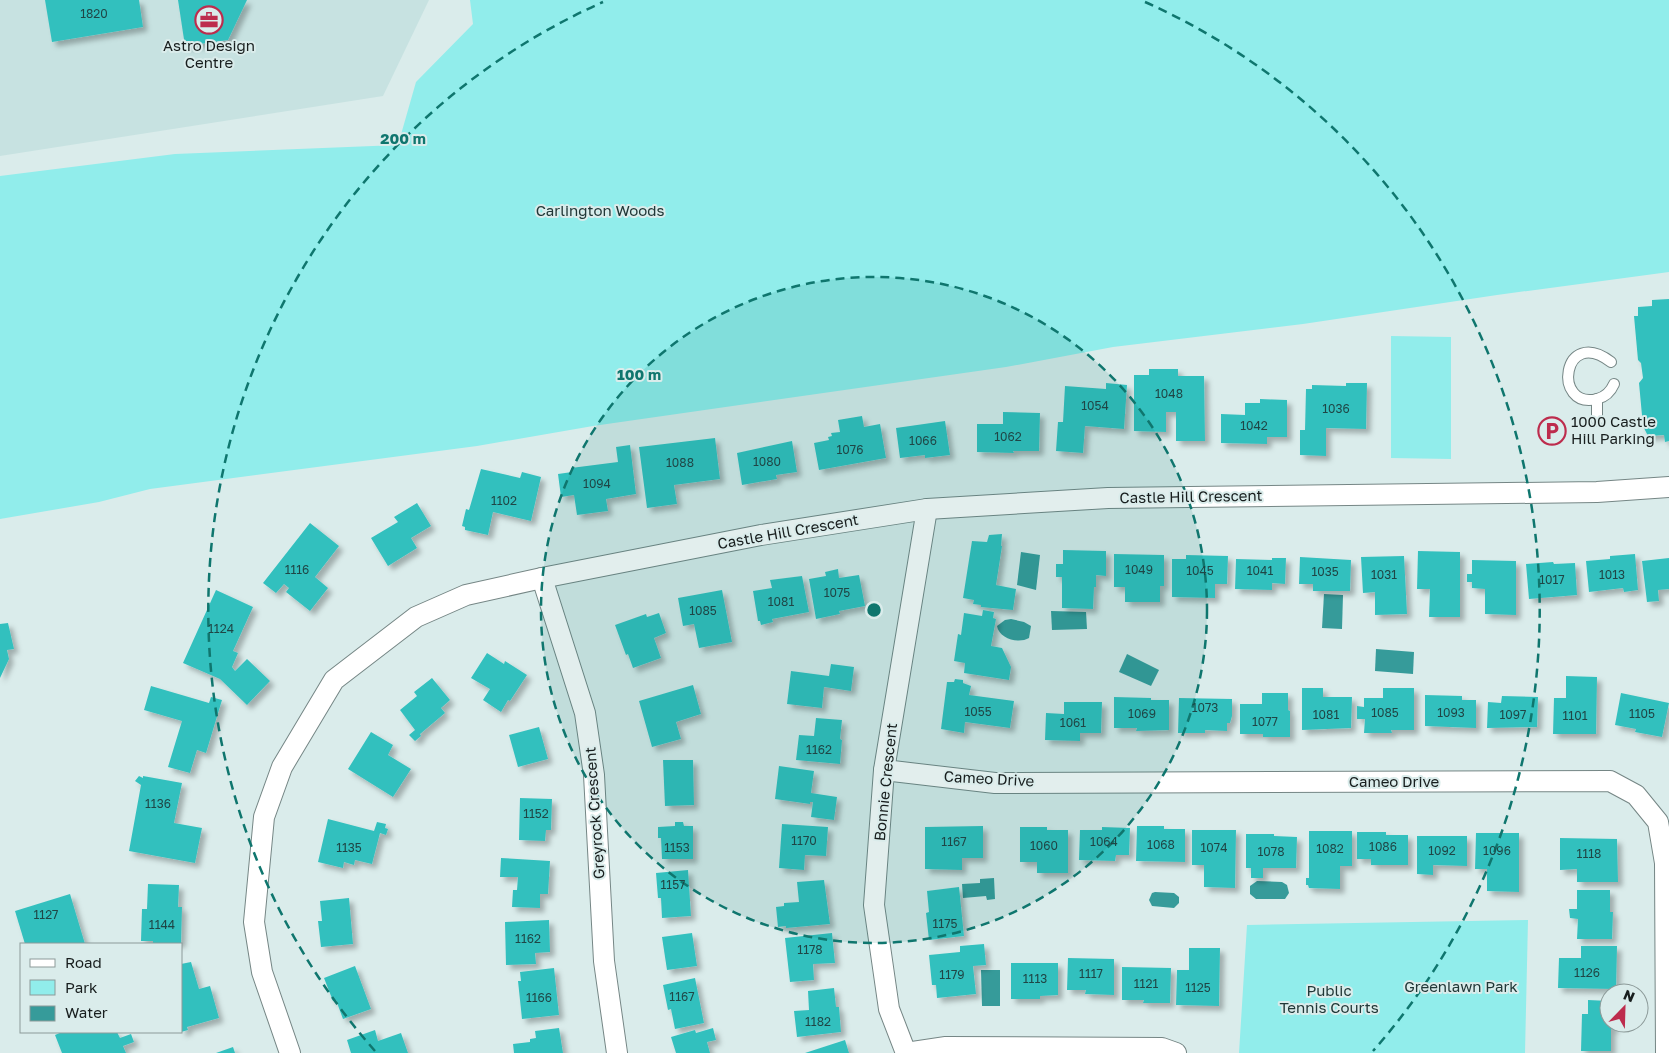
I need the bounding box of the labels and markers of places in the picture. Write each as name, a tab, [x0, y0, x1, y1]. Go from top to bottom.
office icon: Astro Design Centre	[194, 5, 224, 35]
place label: Astro Design Centre	[163, 36, 255, 71]
place label: 1000 Castle Hill Parking	[1571, 412, 1656, 447]
parking icon: 1000 Castle Hill Parking	[1537, 416, 1567, 446]
centre of rings	[865, 601, 883, 619]

